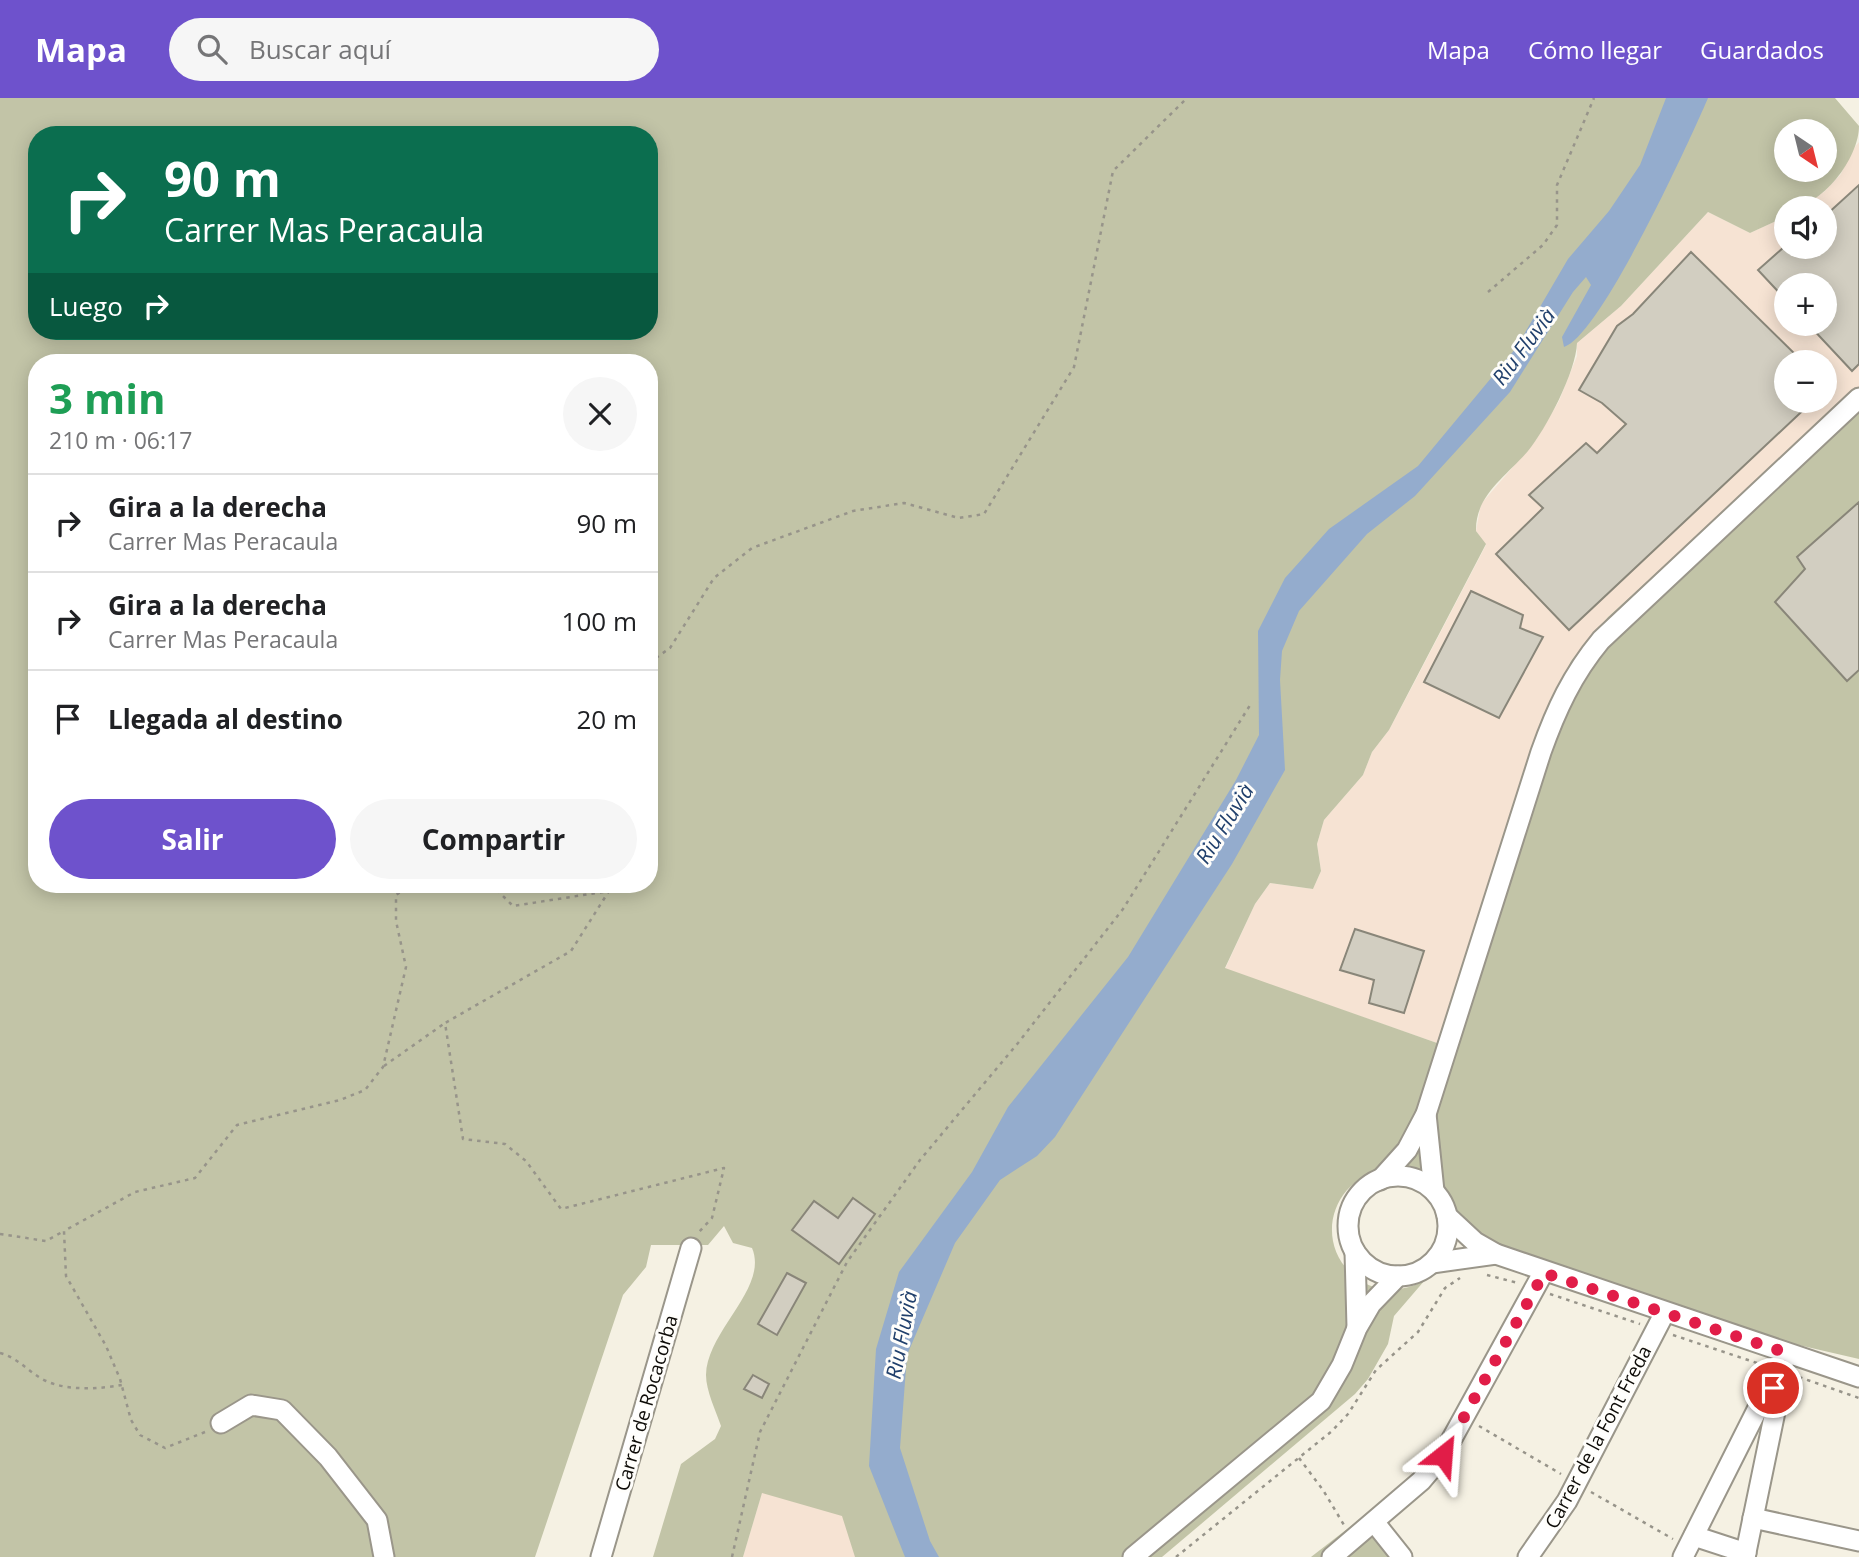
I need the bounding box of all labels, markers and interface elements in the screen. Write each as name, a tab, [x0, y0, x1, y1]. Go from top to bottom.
search box	[169, 18, 659, 81]
text: Mapa	[35, 27, 127, 72]
icon: search	[193, 30, 231, 68]
text: Buscar aquí	[249, 31, 391, 67]
text: Mapa	[1427, 33, 1490, 66]
text: Cómo llegar	[1528, 33, 1662, 66]
text: Guardados	[1700, 33, 1824, 66]
north arrow	[1774, 119, 1838, 182]
map controls	[1774, 119, 1837, 413]
text: 90 m	[164, 145, 281, 211]
icon: right	[49, 154, 140, 245]
button: sound	[1774, 196, 1837, 259]
text: Carrer Mas Peracaula	[164, 208, 484, 251]
button: +	[1774, 273, 1837, 336]
icon: right	[137, 287, 175, 325]
text: Luego	[49, 288, 123, 324]
water label: Riu Fluvià	[1485, 302, 1561, 390]
button: −	[1774, 350, 1837, 413]
text: 3 min	[49, 369, 166, 426]
button: close	[563, 377, 637, 451]
text: 210 m · 06:17	[49, 424, 192, 456]
text: Gira a la derecha	[108, 489, 327, 525]
icon: right	[49, 504, 87, 542]
text: 90 m	[576, 505, 637, 541]
text: Carrer Mas Peracaula	[108, 525, 338, 557]
text: Gira a la derecha	[108, 587, 327, 623]
icon: right	[49, 602, 87, 640]
text: 100 m	[562, 603, 637, 639]
text: Carrer Mas Peracaula	[108, 623, 338, 655]
icon: arrive	[49, 700, 87, 738]
text: Llegada al destino	[108, 701, 343, 737]
text: 20 m	[576, 701, 637, 737]
water label: Riu Fluvià	[1189, 778, 1260, 869]
button: Salir	[49, 799, 336, 879]
button: Compartir	[350, 799, 637, 879]
water label: Riu Fluvià	[879, 1288, 923, 1381]
street label: Carrer de Rocacorba	[608, 1312, 684, 1494]
street label: Carrer de la Font Freda	[1539, 1341, 1657, 1533]
pin	[1743, 1358, 1803, 1418]
icon: arrive	[1754, 1369, 1792, 1407]
position arrow	[1406, 1418, 1480, 1492]

